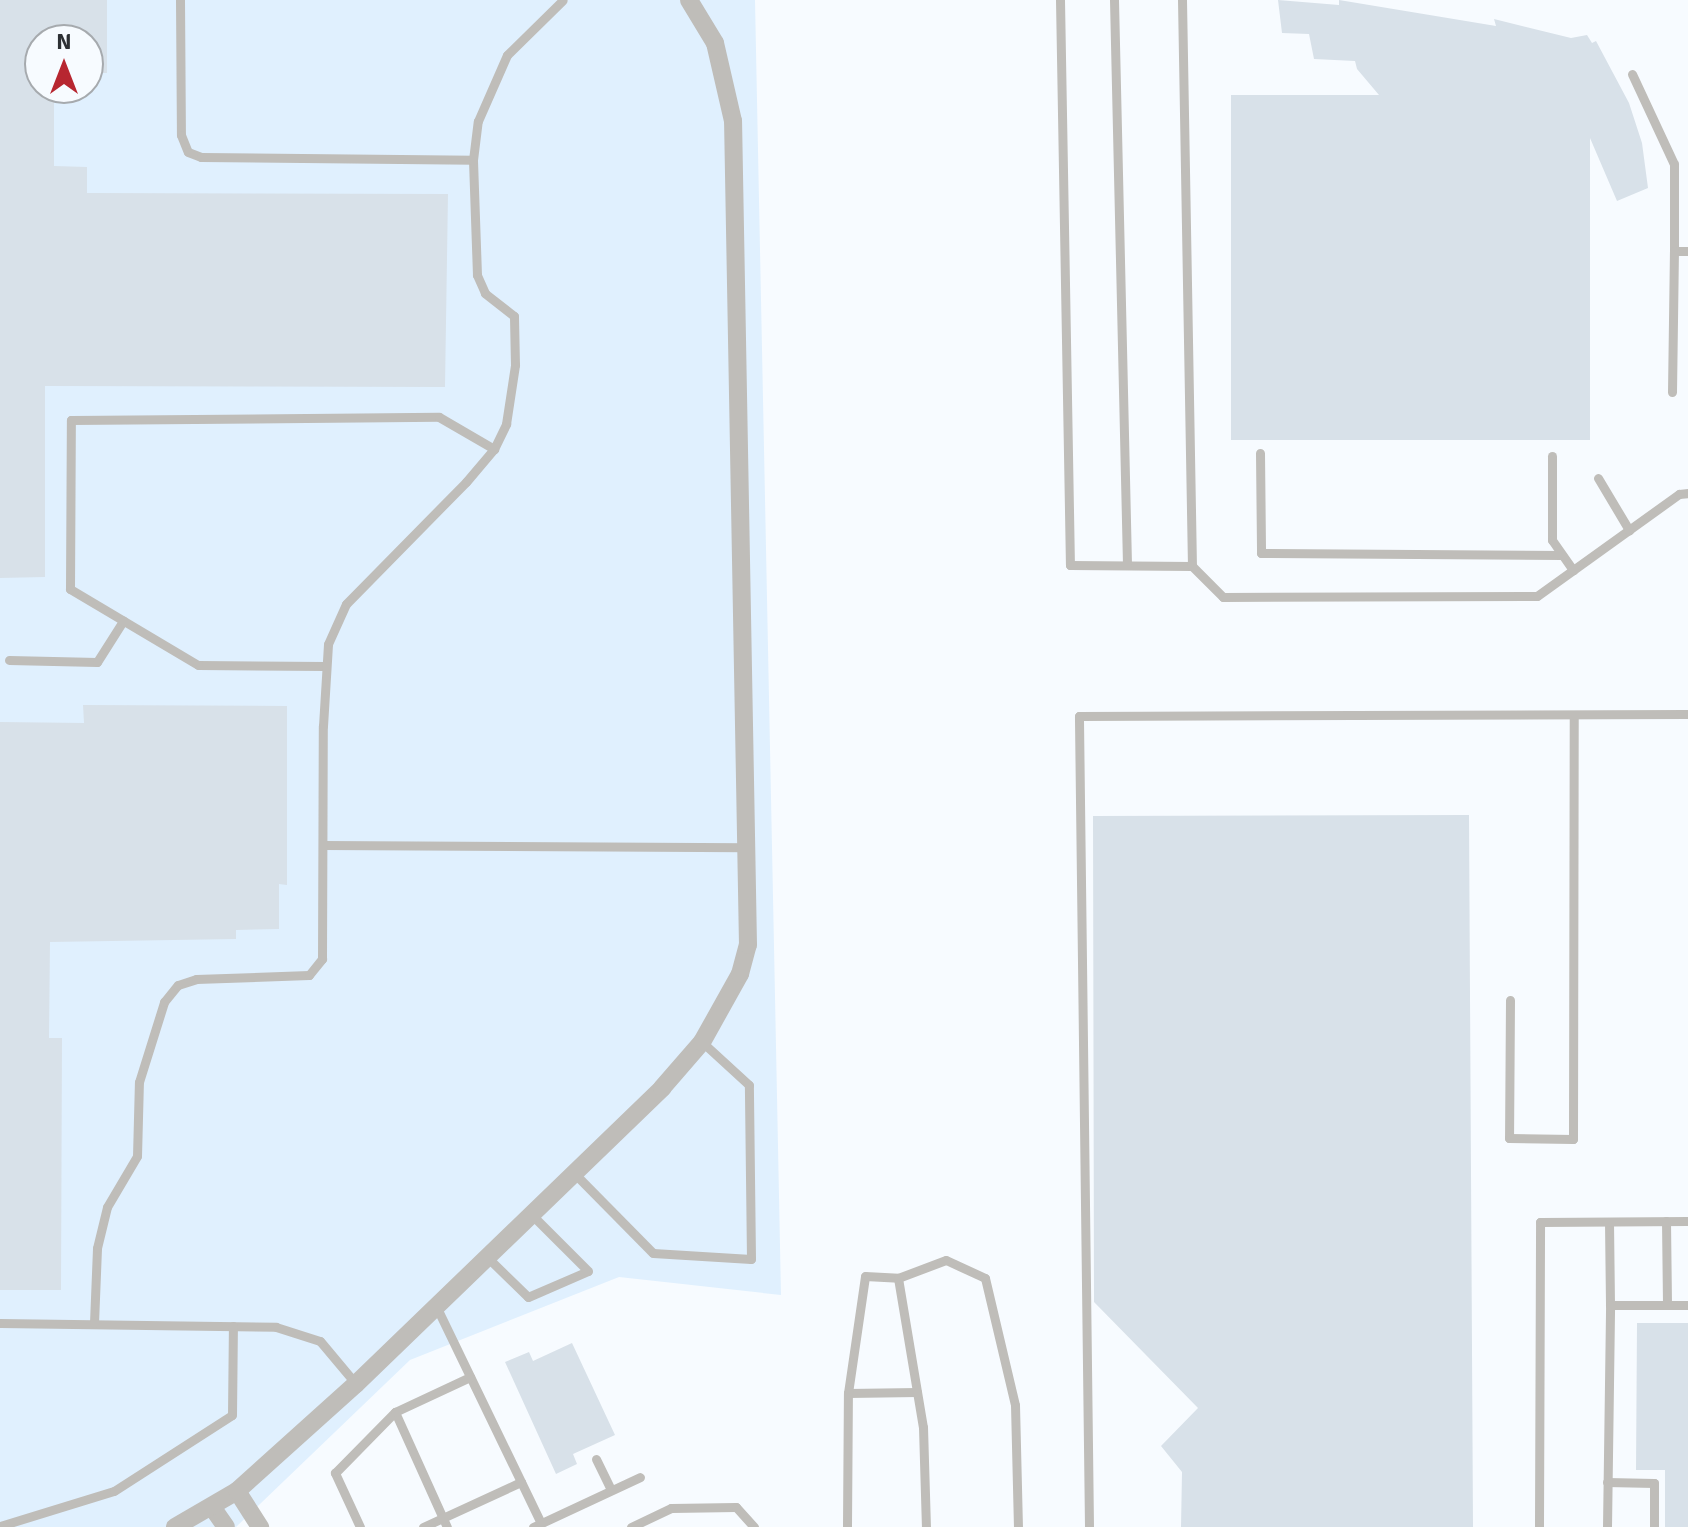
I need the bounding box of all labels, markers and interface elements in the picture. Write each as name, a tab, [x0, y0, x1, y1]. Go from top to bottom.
north arrow	[24, 24, 104, 104]
text: N	[56, 28, 72, 55]

